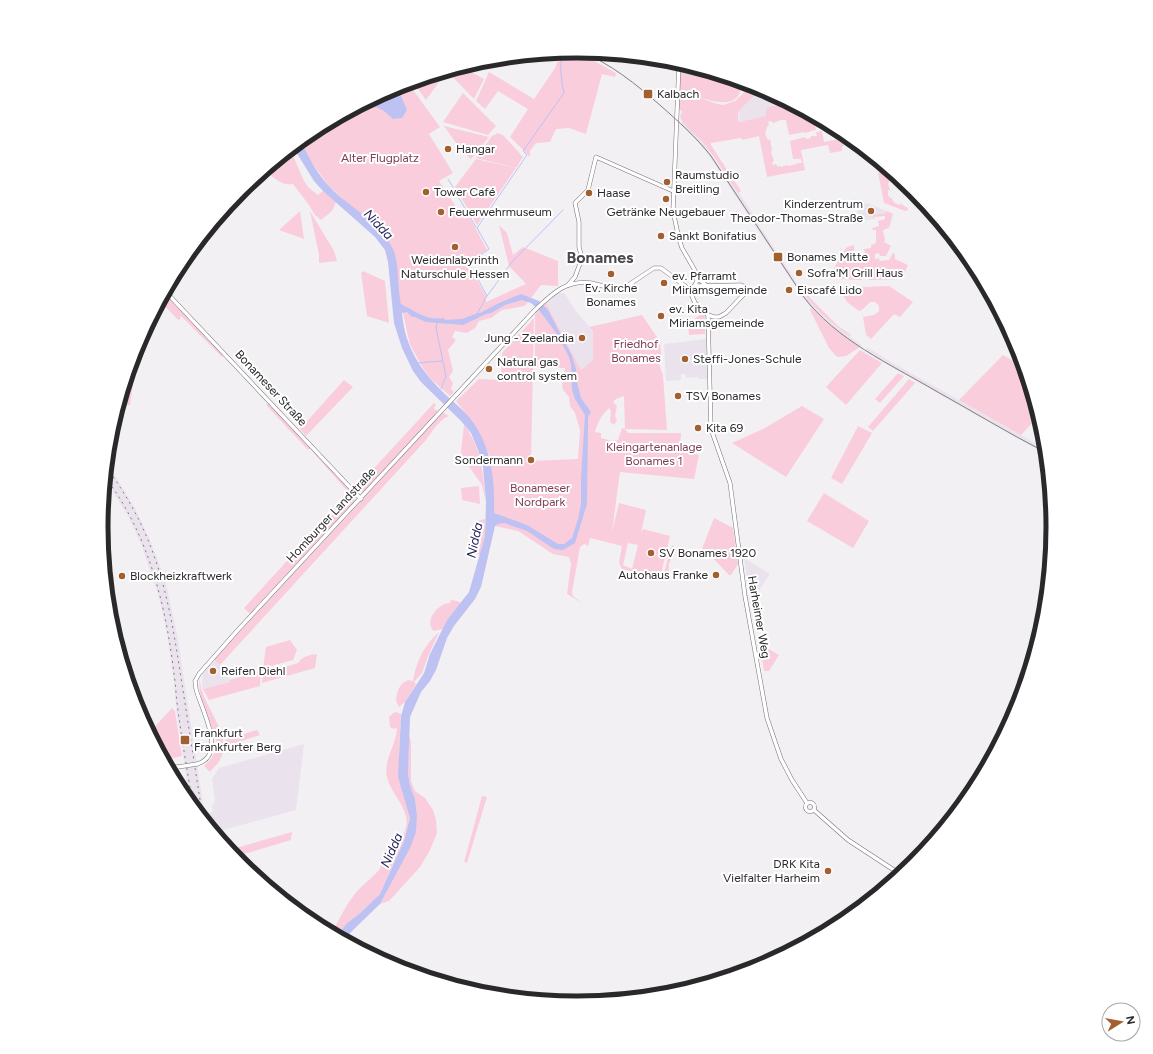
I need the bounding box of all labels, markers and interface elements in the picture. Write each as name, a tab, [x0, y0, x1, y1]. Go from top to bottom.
place label: Kalbach	[657, 87, 700, 101]
marker: Kalbach	[642, 88, 654, 100]
place label: Hangar	[456, 142, 495, 156]
marker: Hangar	[443, 144, 453, 154]
park label: Alter Flugplatz	[341, 151, 419, 165]
place label: Raumstudio Breitling	[675, 168, 739, 196]
marker: Raumstudio Breitling	[662, 177, 672, 187]
place label: Tower Café	[434, 185, 496, 199]
place label: Haase	[597, 186, 631, 200]
marker: Tower Café	[421, 187, 431, 197]
marker: Haase	[584, 188, 594, 198]
marker: Getränke Neugebauer	[661, 194, 671, 204]
place label: Kinderzentrum Theodor-Thomas-Straße	[731, 197, 863, 225]
place label: Feuerwehrmuseum	[449, 205, 552, 219]
place label: Getränke Neugebauer	[607, 205, 725, 219]
water label: Nidda	[361, 206, 397, 243]
marker: Kinderzentrum Theodor-Thomas-Straße	[866, 206, 876, 216]
marker: Feuerwehrmuseum	[436, 207, 446, 217]
place label: Sankt Bonifatius	[669, 229, 757, 243]
marker: Sankt Bonifatius	[656, 231, 666, 241]
marker: Weidenlabyrinth Naturschule Hessen	[450, 242, 460, 252]
district label: Bonames	[567, 248, 634, 267]
place label: Bonames Mitte	[787, 250, 868, 264]
marker: Bonames Mitte	[772, 251, 784, 263]
place label: Weidenlabyrinth Naturschule Hessen	[401, 253, 509, 281]
place label: Sofra'M Grill Haus	[807, 266, 903, 280]
marker: Sofra'M Grill Haus	[794, 268, 804, 278]
marker: Ev. Kirche Bonames	[606, 269, 616, 279]
place label: ev. Pfarramt Miriamsgemeinde	[672, 269, 768, 297]
marker: ev. Pfarramt Miriamsgemeinde	[659, 278, 669, 288]
place label: Ev. Kirche Bonames	[585, 281, 638, 309]
place label: Eiscafé Lido	[797, 283, 862, 297]
marker: Eiscafé Lido	[784, 285, 794, 295]
place label: ev. Kita Miriamsgemeinde	[669, 302, 765, 330]
marker: ev. Kita Miriamsgemeinde	[656, 311, 666, 321]
place label: Jung - Zeelandia	[484, 331, 574, 345]
marker: Jung - Zeelandia	[577, 333, 587, 343]
park label: Friedhof Bonames	[611, 337, 661, 365]
street label: Bonameser Straße	[232, 347, 310, 429]
place label: Steffi-Jones-Schule	[693, 352, 802, 366]
marker: Steffi-Jones-Schule	[680, 354, 690, 364]
place label: Natural gas control system	[497, 355, 577, 383]
marker: Natural gas control system	[484, 364, 494, 374]
place label: TSV Bonames	[686, 389, 761, 403]
marker: TSV Bonames	[673, 391, 683, 401]
place label: Kita 69	[706, 421, 743, 435]
marker: Kita 69	[693, 423, 703, 433]
park label: Kleingartenanlage Bonames 1	[606, 440, 703, 468]
place label: Sondermann	[455, 453, 523, 467]
marker: Sondermann	[526, 455, 536, 465]
street label: Homburger Landstraße	[283, 464, 379, 565]
park label: Bonameser Nordpark	[510, 481, 570, 509]
water label: Nidda	[463, 521, 486, 559]
place label: SV Bonames 1920	[659, 546, 757, 560]
marker: SV Bonames 1920	[646, 548, 656, 558]
place label: Autohaus Franke	[618, 568, 708, 582]
place label: Blockheizkraftwerk	[130, 569, 232, 583]
marker: Autohaus Franke	[711, 570, 721, 580]
marker: Blockheizkraftwerk	[117, 571, 127, 581]
street label: Harheimer Weg	[745, 575, 773, 659]
place label: Reifen Diehl	[221, 664, 285, 678]
marker: Reifen Diehl	[208, 666, 218, 676]
place label: Frankfurt Frankfurter Berg	[194, 726, 281, 754]
marker: Frankfurt Frankfurter Berg	[179, 734, 191, 746]
water label: Nidda	[377, 830, 406, 870]
place label: DRK Kita Vielfalter Harheim	[723, 857, 820, 885]
marker: DRK Kita Vielfalter Harheim	[823, 866, 833, 876]
north arrow	[1101, 1002, 1141, 1042]
text: N	[1123, 1015, 1138, 1026]

